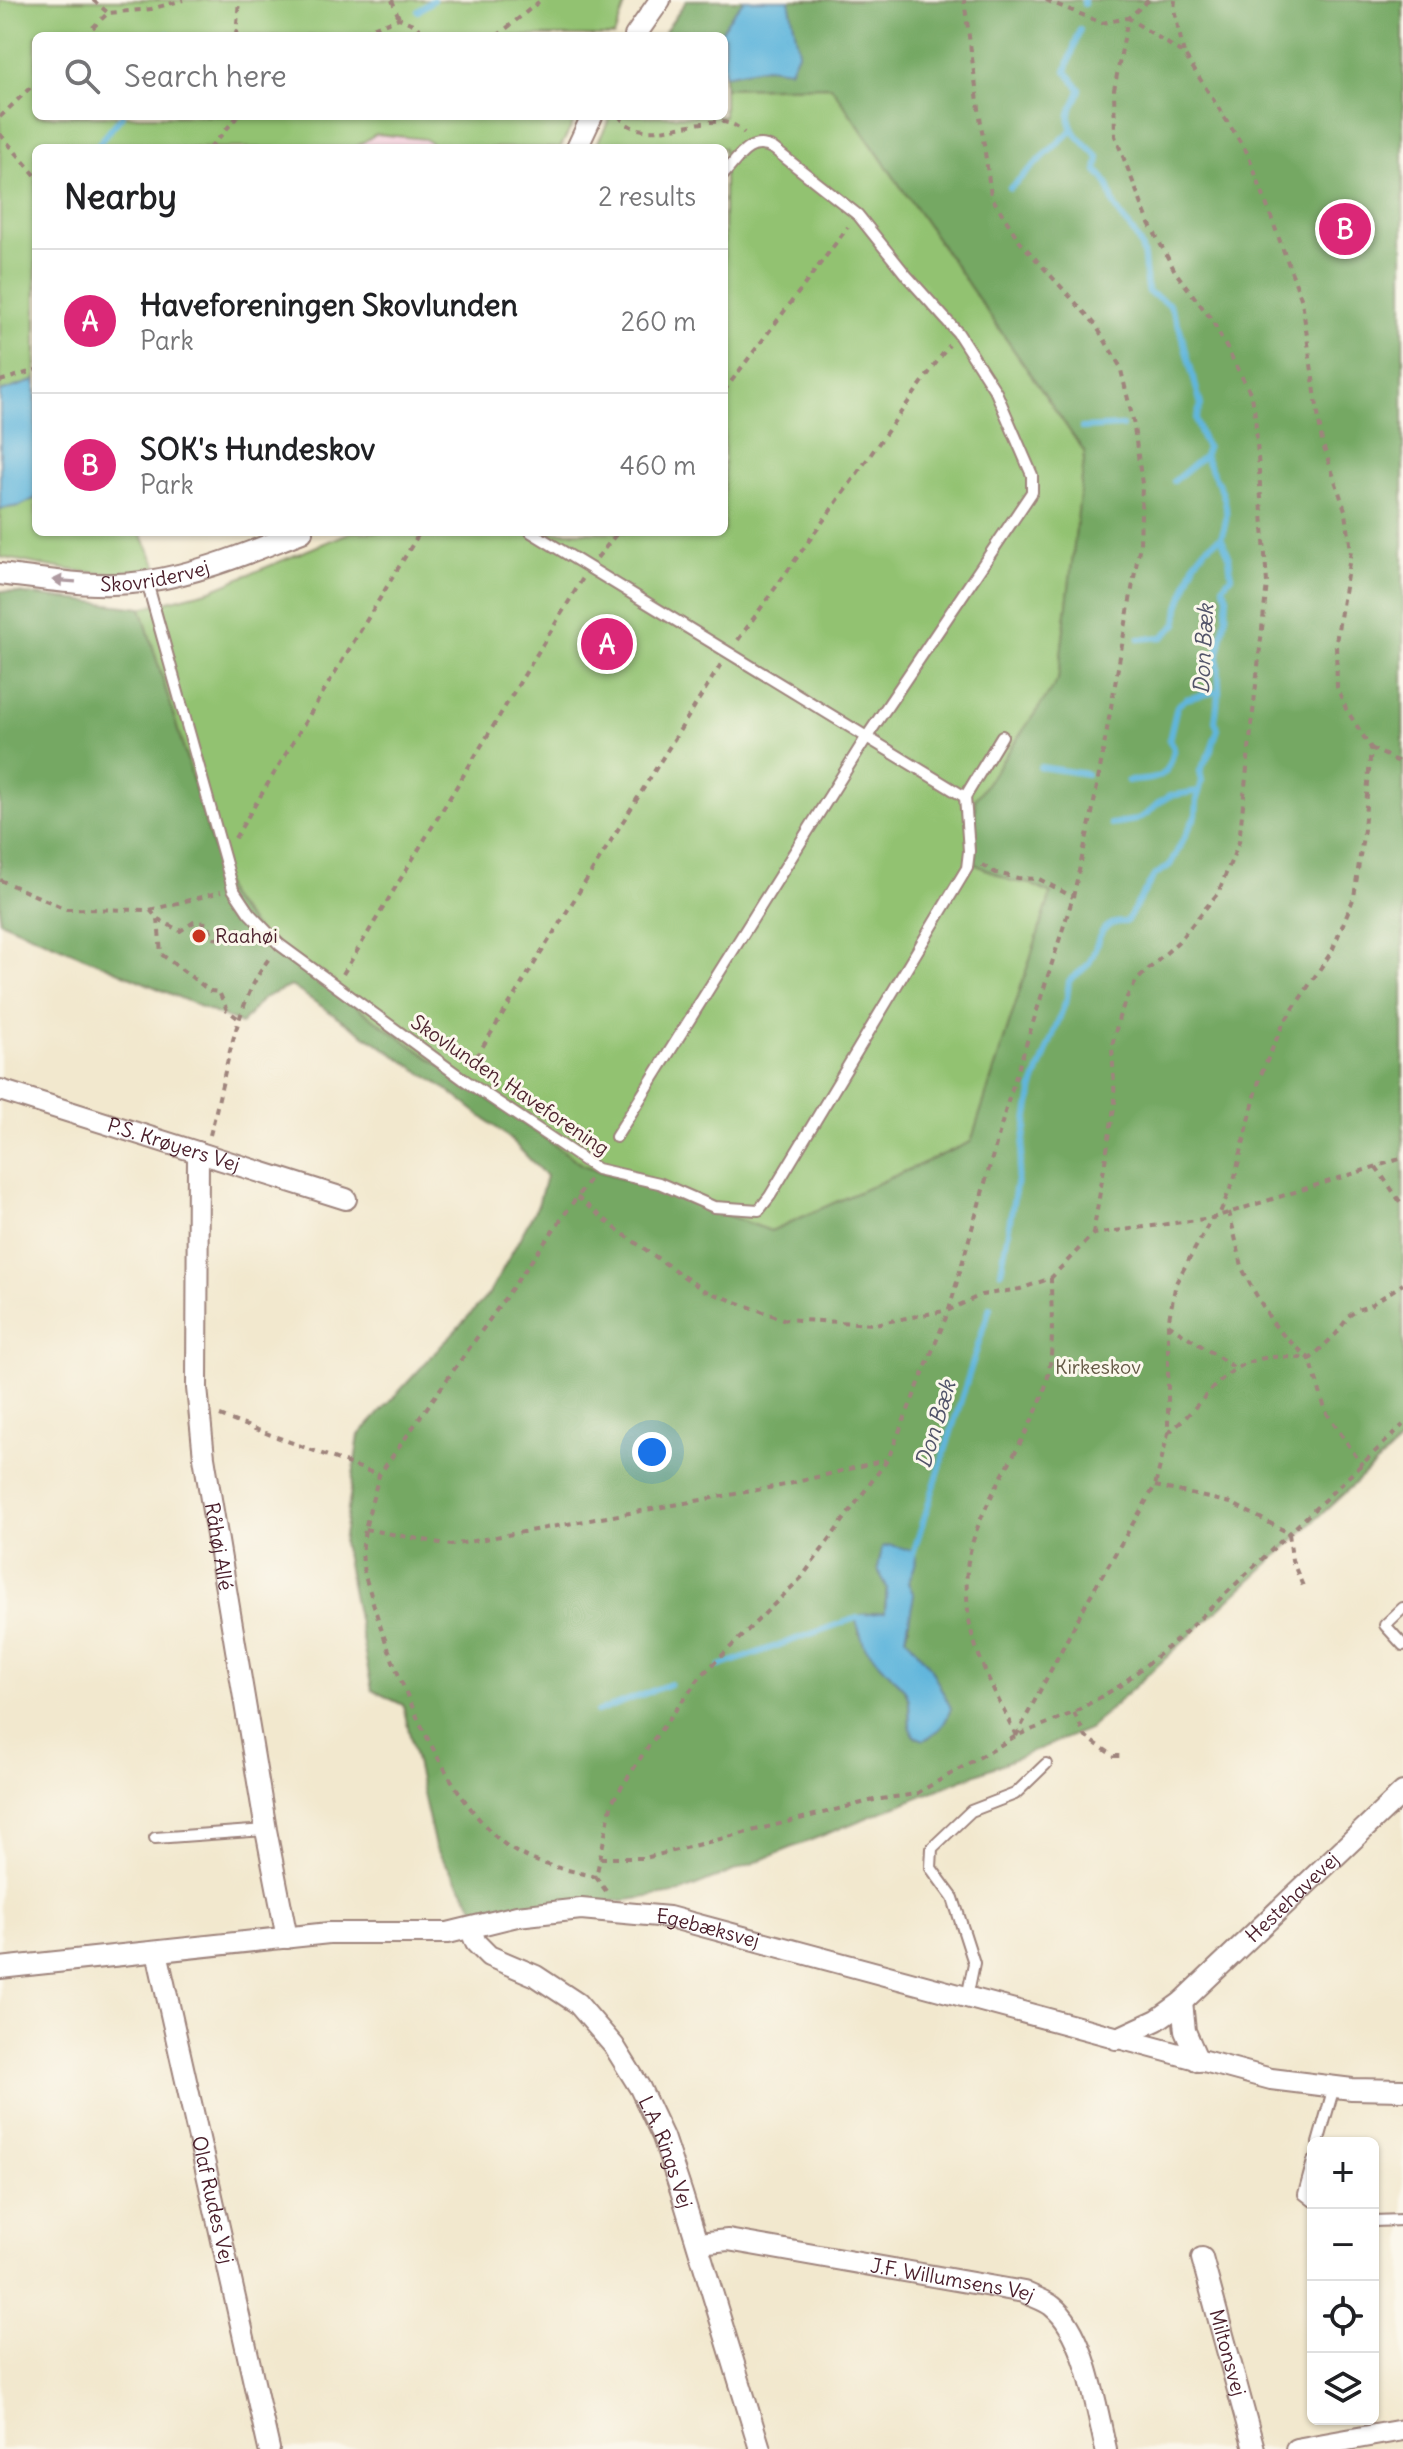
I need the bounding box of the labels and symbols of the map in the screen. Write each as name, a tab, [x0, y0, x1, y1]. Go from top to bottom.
pin: B	[1319, 199, 1371, 259]
street label: Skovridervej	[100, 554, 212, 596]
one-way arrow	[51, 574, 76, 587]
water label: Don Bæk	[1187, 602, 1219, 695]
pin: A	[581, 614, 633, 674]
place label: Raahøi	[215, 923, 278, 948]
marker: Raahøi	[190, 927, 208, 945]
street label: Skovlunden, Haveforening	[406, 1009, 614, 1160]
street label: P.S. Krøyers Vej	[105, 1112, 243, 1177]
park label: Kirkeskov	[1055, 1354, 1141, 1379]
water label: Don Bæk	[908, 1375, 962, 1471]
your location	[632, 1432, 672, 1472]
street label: Råhøj Allé	[200, 1501, 239, 1592]
street label: Hestehavevej	[1240, 1847, 1344, 1947]
street label: Egebæksvej	[656, 1903, 762, 1953]
street label: L.A. Rings Vej	[634, 2092, 698, 2211]
street label: Olaf Rudes Vej	[187, 2133, 240, 2266]
street label: J.F. Willumsens Vej	[869, 2252, 1038, 2307]
street label: Miltonsvej	[1205, 2306, 1252, 2399]

